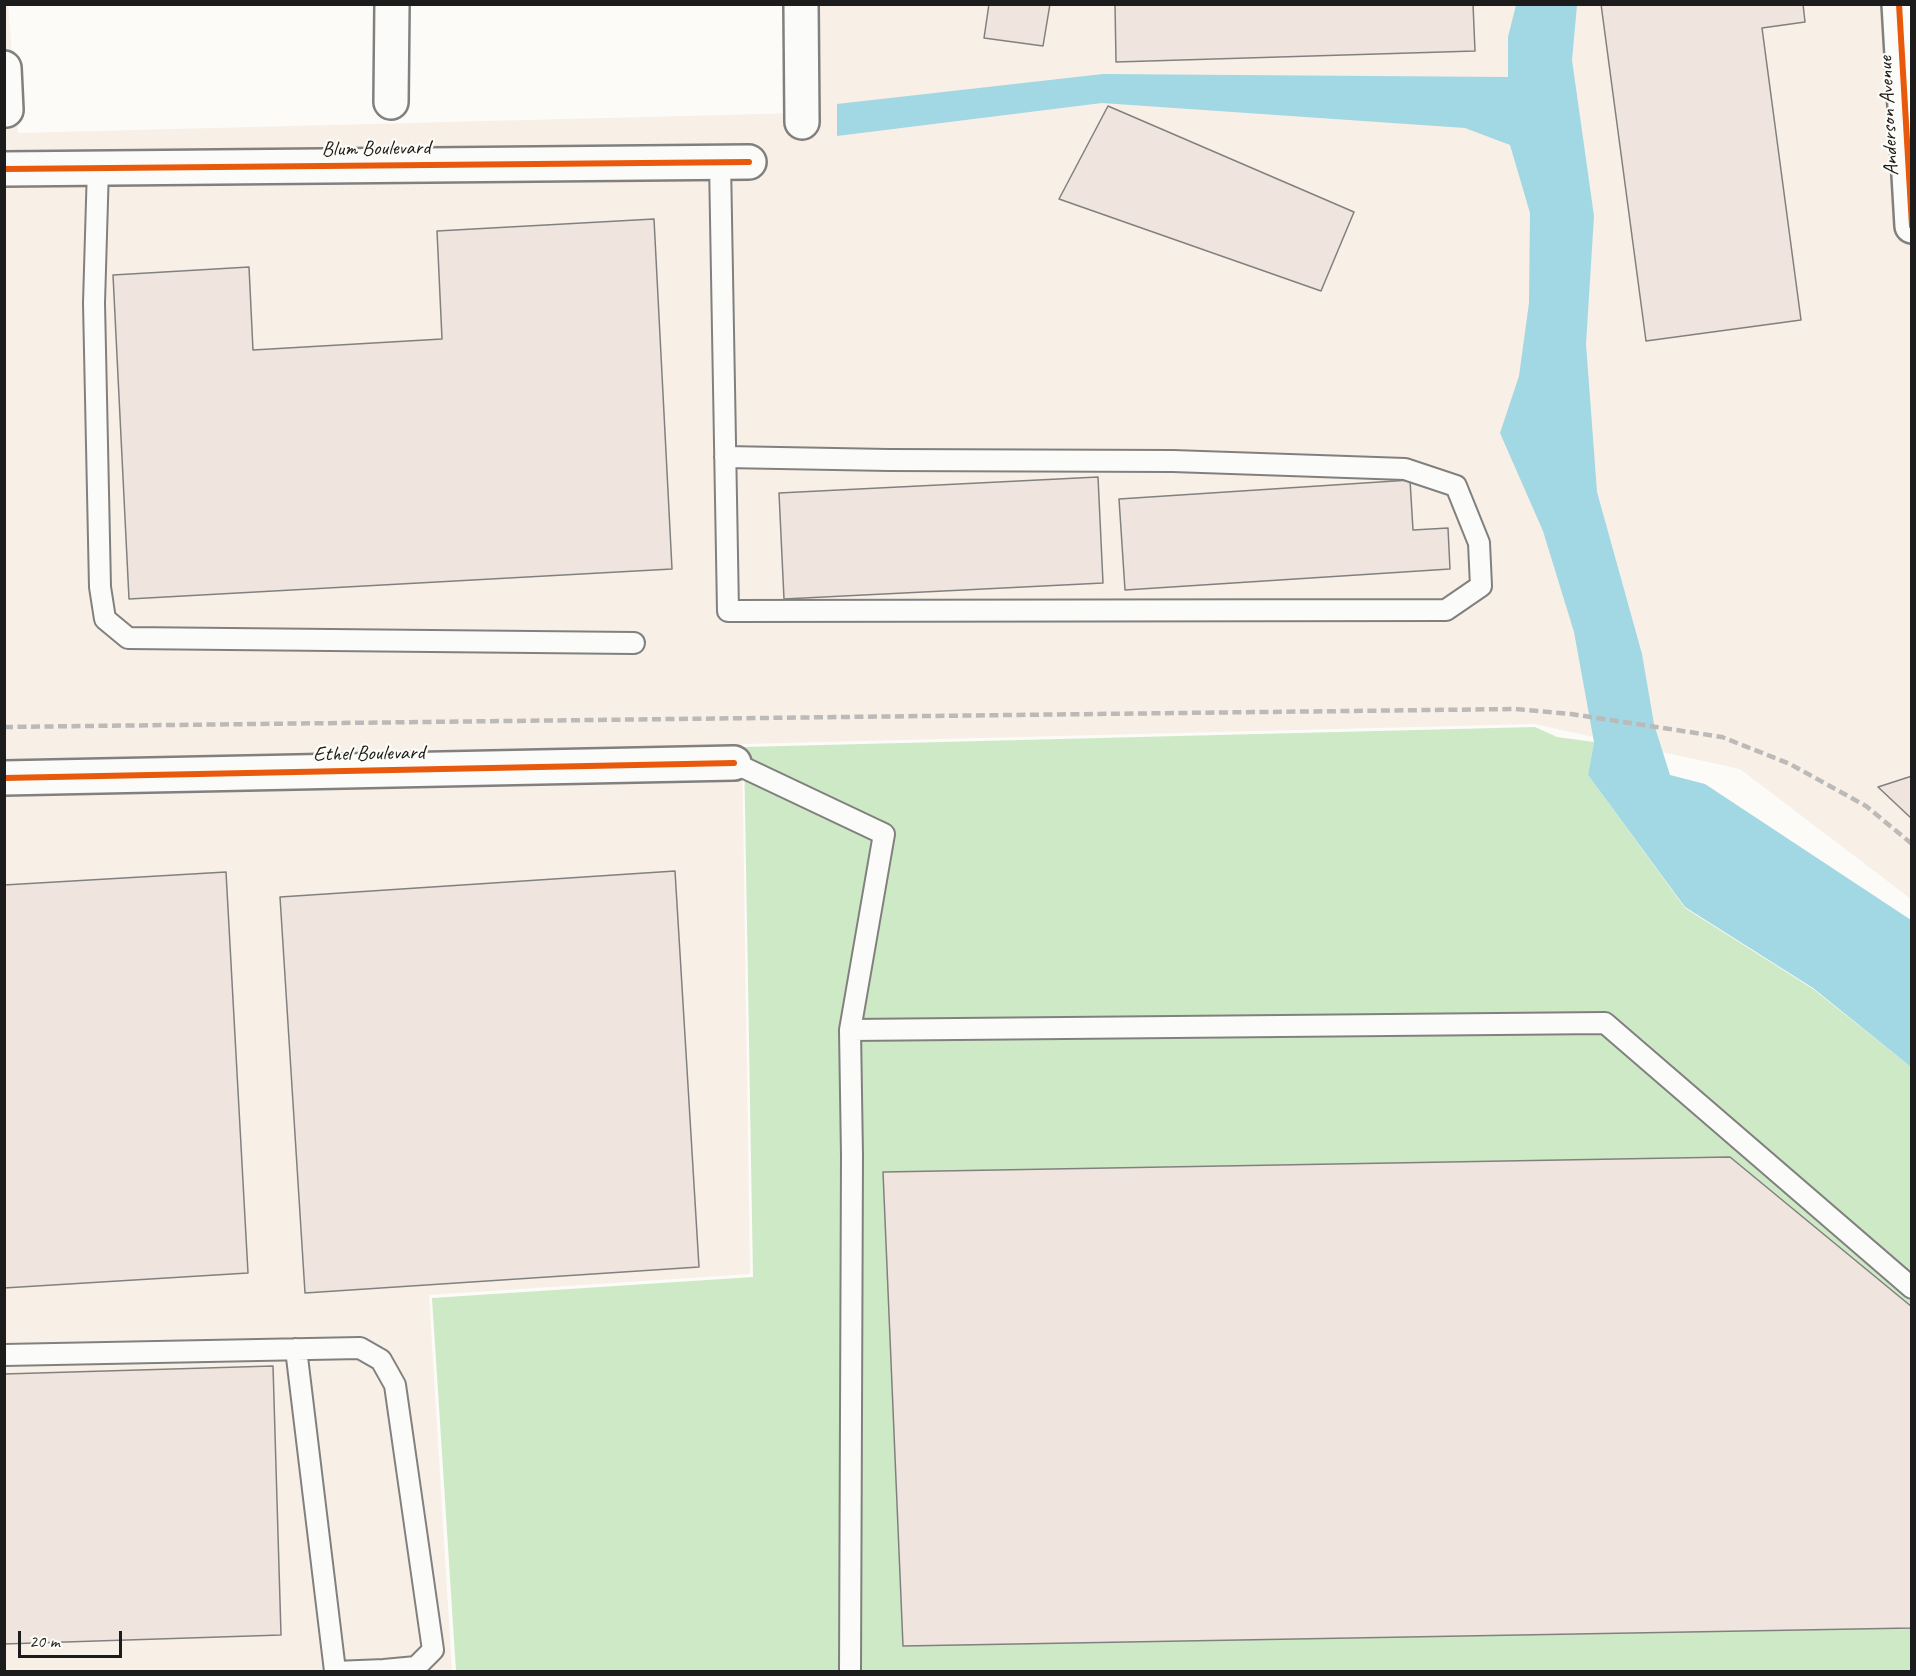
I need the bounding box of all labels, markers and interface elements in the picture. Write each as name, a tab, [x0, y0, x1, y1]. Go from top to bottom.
street label: Anderson Avenue	[1873, 56, 1905, 176]
street label: Blum Boulevard	[321, 135, 431, 163]
street label: Ethel Boulevard	[313, 740, 425, 768]
scale bar	[21, 1619, 124, 1657]
text: 20 m	[29, 1630, 60, 1652]

